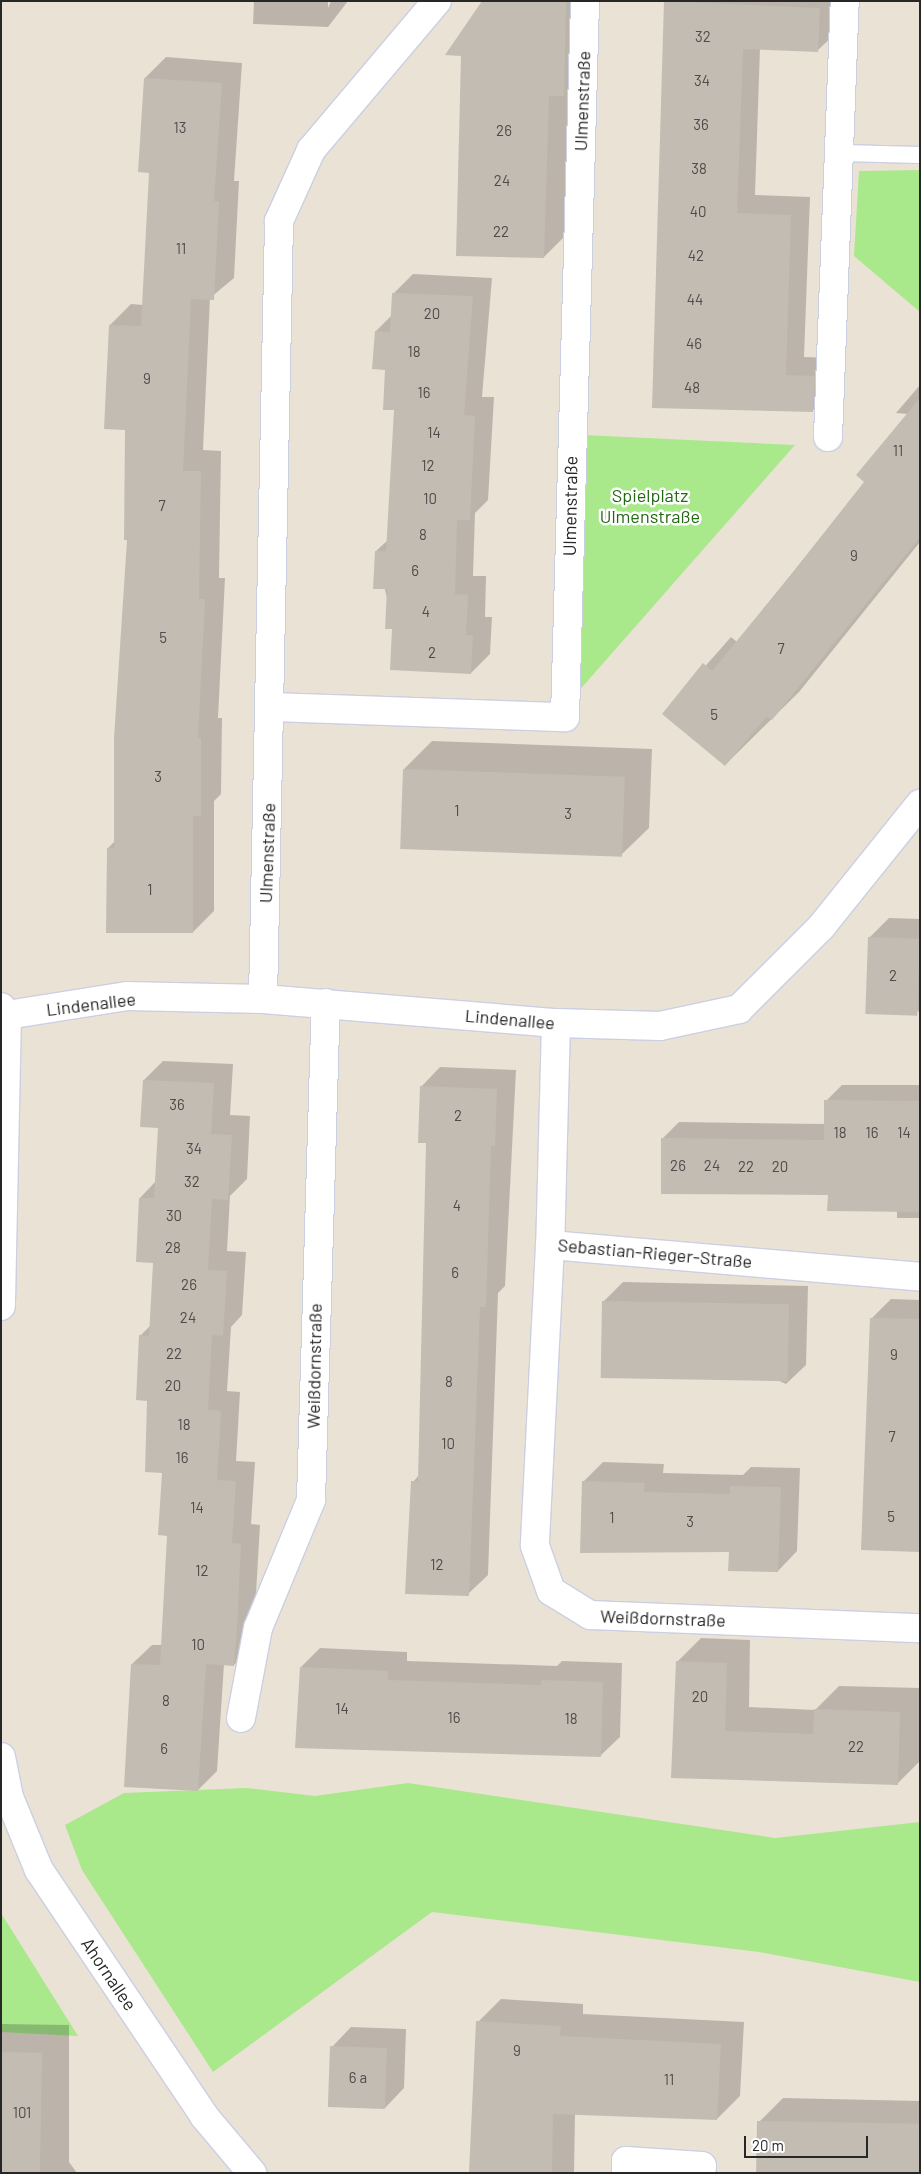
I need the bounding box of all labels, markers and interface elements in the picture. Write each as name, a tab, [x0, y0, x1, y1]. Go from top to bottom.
house number: 32	[695, 28, 711, 46]
street label: Ulmenstraße	[569, 50, 595, 152]
house number: 34	[694, 72, 710, 90]
house number: 36	[693, 116, 709, 134]
house number: 13	[174, 119, 186, 137]
house number: 26	[496, 122, 512, 140]
house number: 38	[691, 160, 707, 178]
house number: 24	[494, 172, 510, 190]
house number: 40	[690, 203, 706, 221]
house number: 22	[493, 223, 509, 241]
house number: 11	[176, 240, 186, 258]
house number: 42	[688, 247, 704, 265]
house number: 44	[687, 291, 703, 309]
house number: 20	[424, 305, 440, 323]
house number: 46	[686, 335, 702, 353]
house number: 18	[407, 343, 421, 361]
house number: 9	[143, 370, 151, 388]
house number: 48	[684, 379, 700, 397]
house number: 16	[418, 384, 430, 402]
house number: 14	[427, 424, 441, 442]
house number: 11	[893, 442, 903, 460]
street label: Ulmenstraße	[558, 456, 582, 556]
house number: 12	[421, 457, 435, 475]
park label: Spielplatz Ulmenstraße	[600, 485, 700, 528]
house number: 10	[423, 490, 437, 508]
house number: 7	[158, 497, 166, 515]
house number: 8	[419, 526, 427, 544]
house number: 9	[850, 547, 858, 565]
house number: 6	[411, 562, 419, 580]
house number: 4	[422, 603, 430, 621]
house number: 5	[159, 629, 167, 647]
house number: 7	[777, 640, 785, 658]
house number: 2	[428, 644, 436, 662]
house number: 5	[710, 706, 718, 724]
house number: 3	[154, 768, 162, 786]
street label: Ulmenstraße	[254, 802, 280, 904]
house number: 1	[454, 802, 460, 820]
house number: 3	[564, 805, 572, 823]
house number: 1	[147, 881, 153, 899]
house number: 2	[889, 967, 897, 985]
street label: Lindenallee	[45, 988, 137, 1020]
street label: Lindenallee	[464, 1004, 556, 1034]
house number: 36	[169, 1096, 185, 1114]
house number: 2	[454, 1107, 462, 1125]
house number: 18	[833, 1124, 847, 1142]
house number: 16	[866, 1124, 878, 1142]
house number: 14	[897, 1124, 911, 1142]
house number: 34	[186, 1140, 202, 1158]
house number: 26	[670, 1157, 686, 1175]
house number: 24	[704, 1157, 720, 1175]
house number: 22	[738, 1158, 754, 1176]
house number: 20	[772, 1158, 788, 1176]
house number: 32	[184, 1173, 200, 1191]
house number: 4	[453, 1197, 461, 1215]
house number: 30	[166, 1207, 182, 1225]
street label: Sebastian-Rieger-Straße	[557, 1234, 753, 1272]
house number: 28	[165, 1239, 181, 1257]
house number: 6	[451, 1264, 459, 1282]
house number: 26	[181, 1276, 197, 1294]
street label: Weißdornstraße	[302, 1303, 326, 1429]
house number: 24	[180, 1309, 196, 1327]
house number: 22	[166, 1345, 182, 1363]
house number: 9	[890, 1346, 898, 1364]
house number: 8	[445, 1373, 453, 1391]
house number: 20	[165, 1377, 181, 1395]
house number: 18	[177, 1416, 191, 1434]
house number: 7	[888, 1428, 896, 1446]
house number: 10	[441, 1435, 455, 1453]
house number: 16	[176, 1449, 188, 1467]
house number: 14	[190, 1499, 204, 1517]
house number: 5	[887, 1508, 895, 1526]
house number: 1	[609, 1509, 615, 1527]
house number: 3	[686, 1513, 694, 1531]
house number: 12	[430, 1556, 444, 1574]
house number: 12	[195, 1562, 209, 1580]
street label: Weißdornstraße	[600, 1605, 726, 1631]
house number: 10	[191, 1636, 205, 1654]
house number: 20	[692, 1688, 708, 1706]
house number: 8	[162, 1692, 170, 1710]
house number: 14	[335, 1700, 349, 1718]
house number: 16	[448, 1709, 460, 1727]
house number: 18	[564, 1710, 578, 1728]
house number: 22	[848, 1738, 864, 1756]
house number: 6	[160, 1740, 168, 1758]
street label: Ahornallee	[77, 1933, 141, 2015]
house number: 9	[513, 2042, 521, 2060]
house number: 6 a	[349, 2069, 367, 2087]
house number: 11	[664, 2071, 674, 2089]
house number: 101	[13, 2104, 31, 2122]
scale bar	[746, 2126, 870, 2158]
text: 20 m	[752, 2136, 784, 2154]

